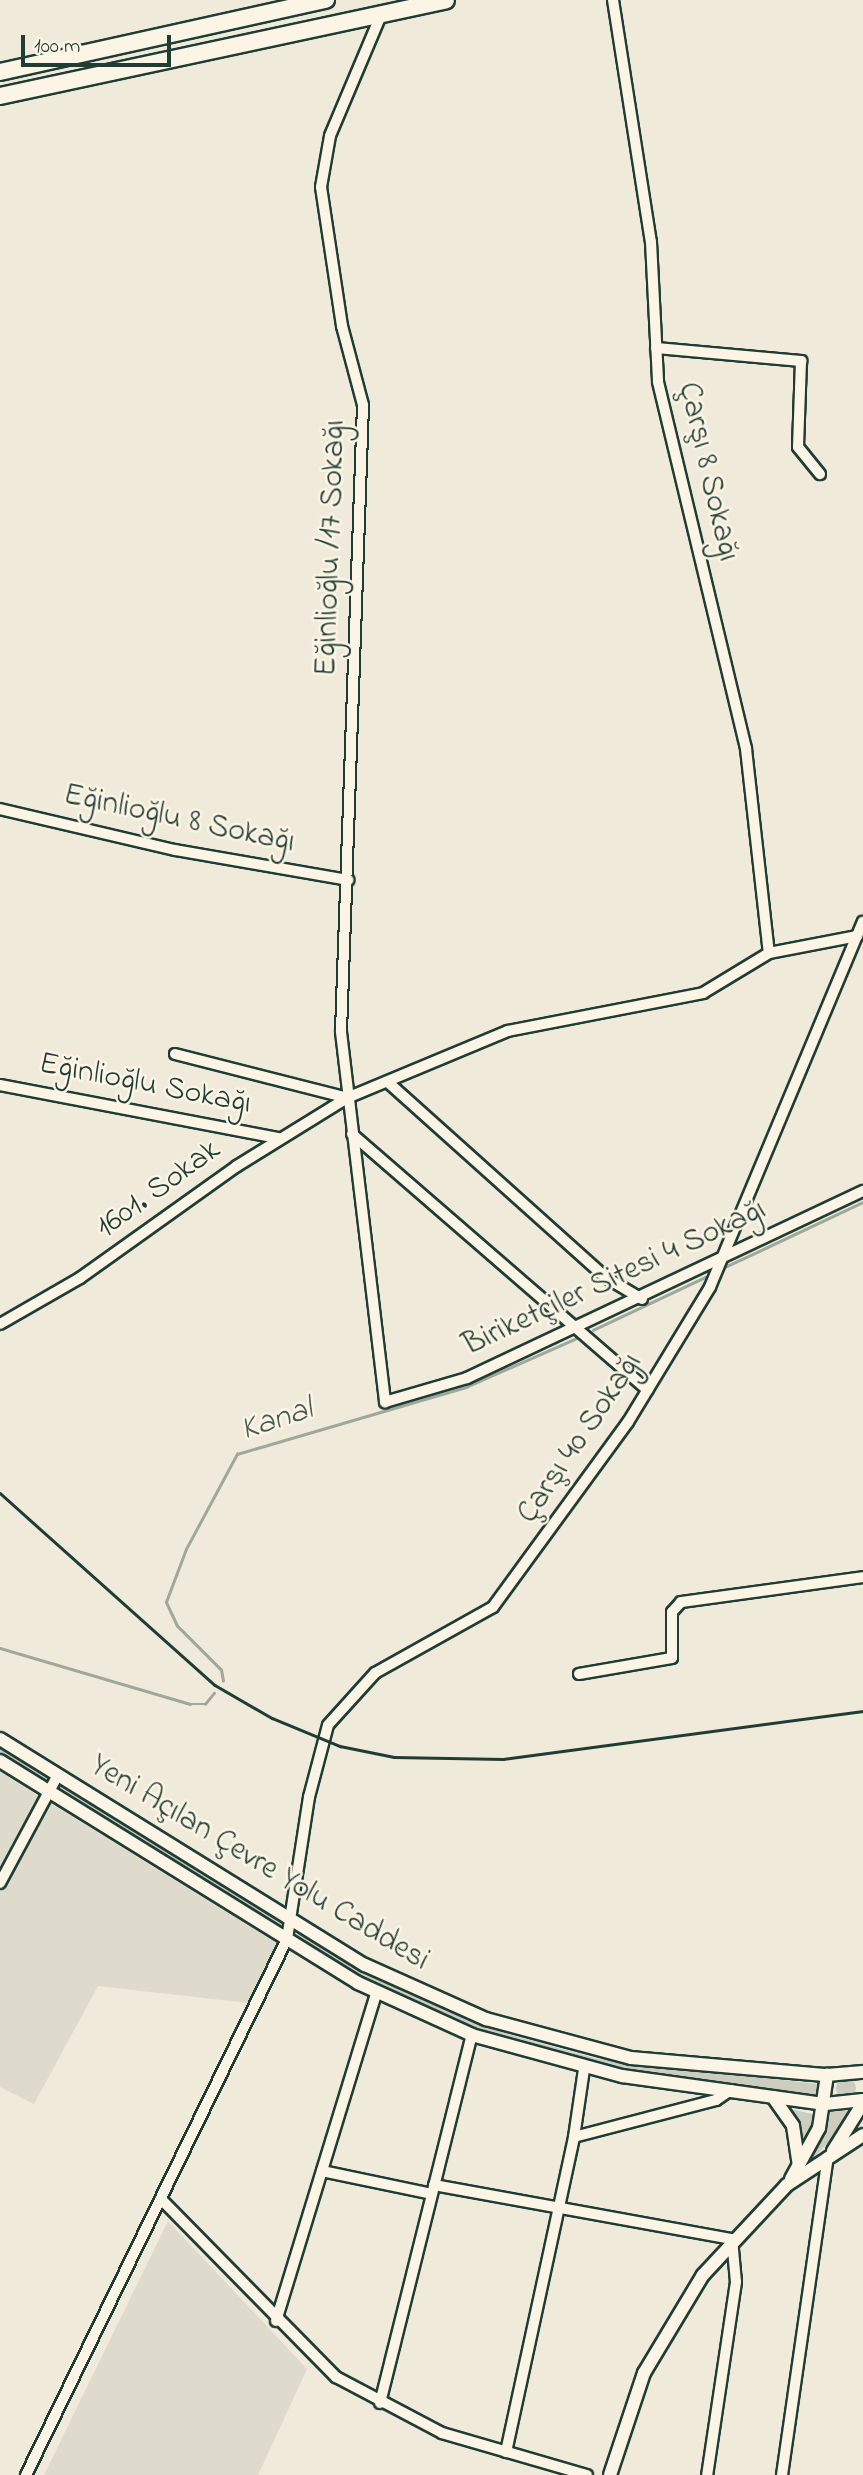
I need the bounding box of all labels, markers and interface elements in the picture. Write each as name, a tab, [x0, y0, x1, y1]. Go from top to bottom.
scale bar	[24, 21, 175, 65]
text: 100 m	[34, 32, 80, 62]
street label: Çarşı 8 Sokağı	[668, 379, 746, 565]
street label: Eğinlioğlu /17 Sokağı	[308, 419, 356, 677]
street label: Eğinlioğlu 8 Sokağı	[60, 777, 298, 863]
street label: Eğinlioğlu Sokağı	[36, 1046, 254, 1124]
street label: 1601. Sokak	[89, 1132, 229, 1248]
street label: Biriketçiler Sitesi 4 Sokağı	[457, 1192, 773, 1366]
street label: Çarşı 40 Sokağı	[510, 1346, 652, 1532]
water label: Kanal	[236, 1391, 318, 1451]
street label: Yeni Açılan Çevre Yolu Caddesi	[82, 1747, 436, 1981]

